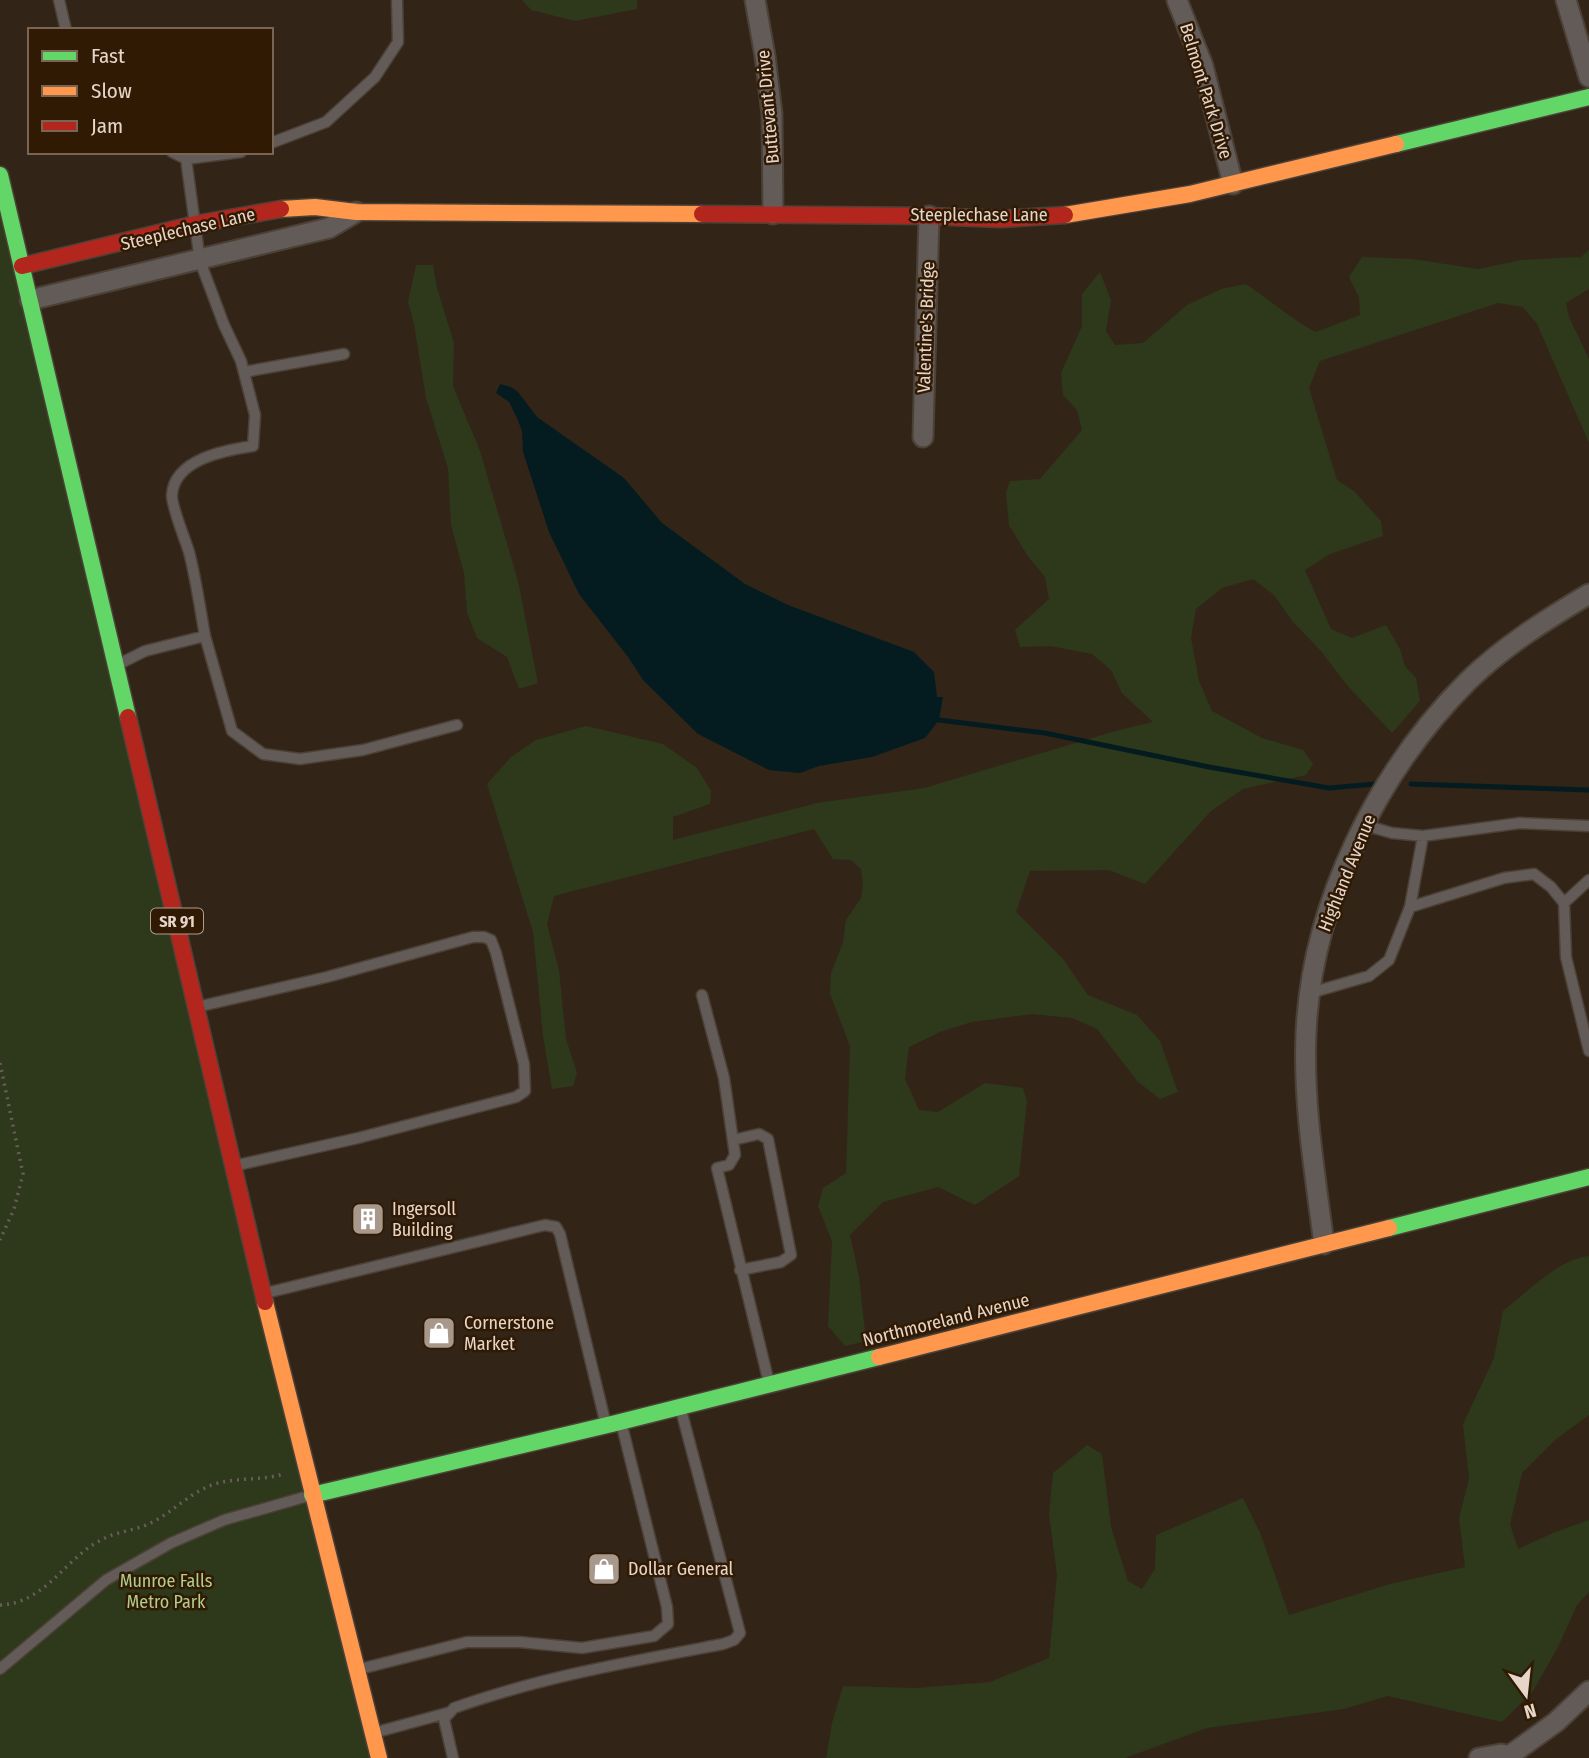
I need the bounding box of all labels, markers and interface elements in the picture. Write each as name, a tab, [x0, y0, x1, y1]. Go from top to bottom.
street label: Belmont Park Drive	[1175, 20, 1237, 162]
legend	[28, 28, 273, 154]
text: Fast	[91, 43, 125, 69]
street label: Buttevant Drive	[752, 49, 784, 165]
text: Slow	[91, 78, 132, 104]
text: Jam	[91, 113, 123, 139]
street label: Steeplechase Lane	[119, 203, 257, 255]
street label: Steeplechase Lane	[910, 204, 1048, 226]
street label: Valentine's Bridge	[913, 261, 939, 393]
street label: Highland Avenue	[1314, 811, 1381, 935]
road number: SR 91	[151, 909, 203, 934]
place label: Ingersoll Building	[392, 1198, 456, 1241]
building icon: Ingersoll Building	[349, 1200, 387, 1238]
street label: Northmoreland Avenue	[860, 1289, 1032, 1351]
place label: Cornerstone Market	[464, 1312, 554, 1355]
shop icon: Cornerstone Market	[420, 1314, 458, 1352]
shop icon: Dollar General	[585, 1550, 623, 1588]
place label: Dollar General	[628, 1558, 734, 1580]
park label: Munroe Falls Metro Park	[120, 1570, 213, 1613]
north arrow	[1491, 1660, 1561, 1730]
text: N	[1522, 1698, 1539, 1724]

